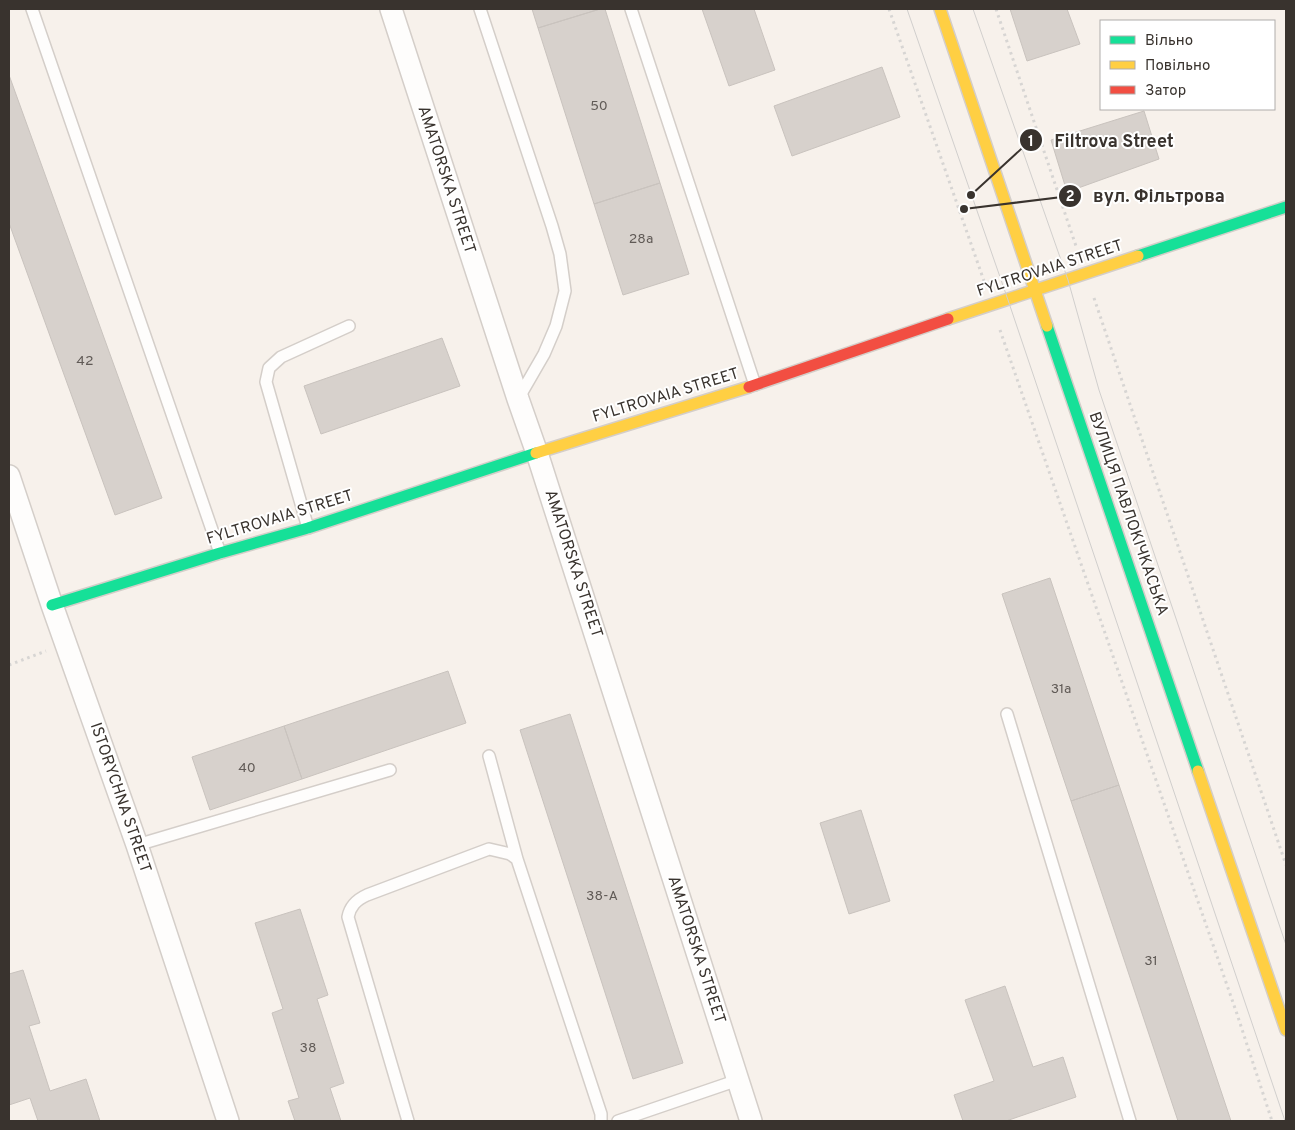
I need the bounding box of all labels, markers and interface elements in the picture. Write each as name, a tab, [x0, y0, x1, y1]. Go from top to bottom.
legend	[1100, 20, 1275, 110]
text: Вільно	[1145, 32, 1193, 51]
text: Повільно	[1145, 57, 1210, 76]
text: Затор	[1145, 82, 1186, 101]
house number: 50	[590, 98, 608, 115]
street label: AMATORSKA STREET	[413, 104, 479, 256]
callout: Filtrova Street	[1019, 124, 1184, 157]
text: Filtrova Street	[1054, 131, 1174, 154]
text: 1	[1028, 133, 1034, 152]
callout: вул. Фільтрова	[1058, 179, 1234, 212]
text: вул. Фільтрова	[1093, 186, 1225, 209]
text: 2	[1065, 188, 1075, 207]
house number: 28а	[629, 231, 653, 248]
street label: FYLTROVAIA STREET	[974, 236, 1126, 302]
house number: 42	[76, 353, 94, 370]
street label: FYLTROVAIA STREET	[590, 364, 742, 428]
street label: ВУЛИЦЯ ПАВЛОКІЧКАСЬКА	[1084, 409, 1172, 619]
street label: FYLTROVAIA STREET	[204, 486, 356, 550]
street label: AMATORSKA STREET	[540, 488, 606, 640]
house number: 31а	[1051, 681, 1071, 698]
street label: ISTORYCHNA STREET	[85, 720, 155, 876]
house number: 40	[238, 760, 256, 777]
street label: AMATORSKA STREET	[663, 874, 729, 1026]
house number: 38-А	[586, 888, 618, 905]
house number: 31	[1144, 953, 1158, 970]
house number: 38	[300, 1040, 316, 1057]

